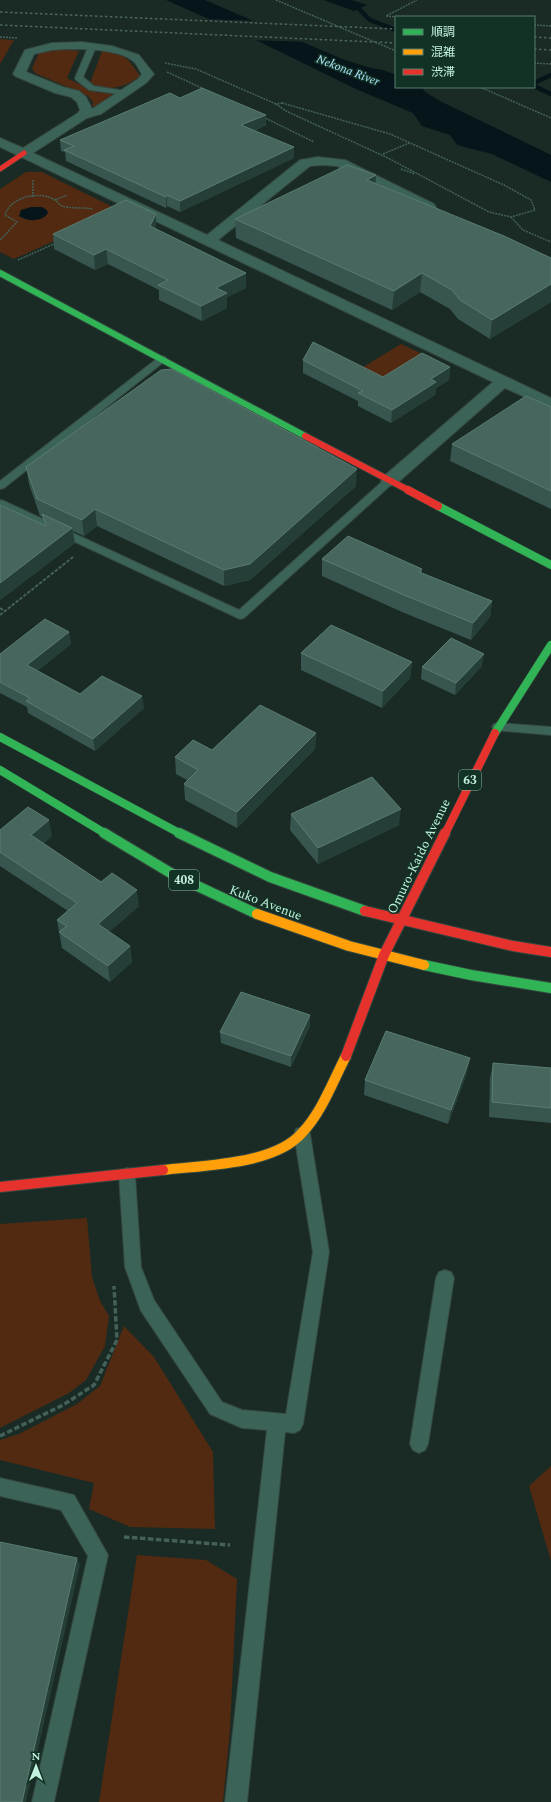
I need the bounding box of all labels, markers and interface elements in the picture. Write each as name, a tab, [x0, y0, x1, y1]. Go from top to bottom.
legend	[395, 16, 535, 88]
text: 順調	[431, 23, 455, 42]
text: 混雑	[431, 43, 455, 62]
water label: Nekona River	[313, 50, 383, 92]
text: 渋滞	[431, 63, 455, 82]
road number: 63	[459, 770, 481, 790]
street label: Omuro-Kaido Avenue	[382, 795, 456, 918]
road number: 408	[169, 870, 199, 890]
street label: Kuko Avenue	[226, 880, 305, 926]
north arrow	[16, 1746, 56, 1786]
text: N	[32, 1748, 41, 1765]

